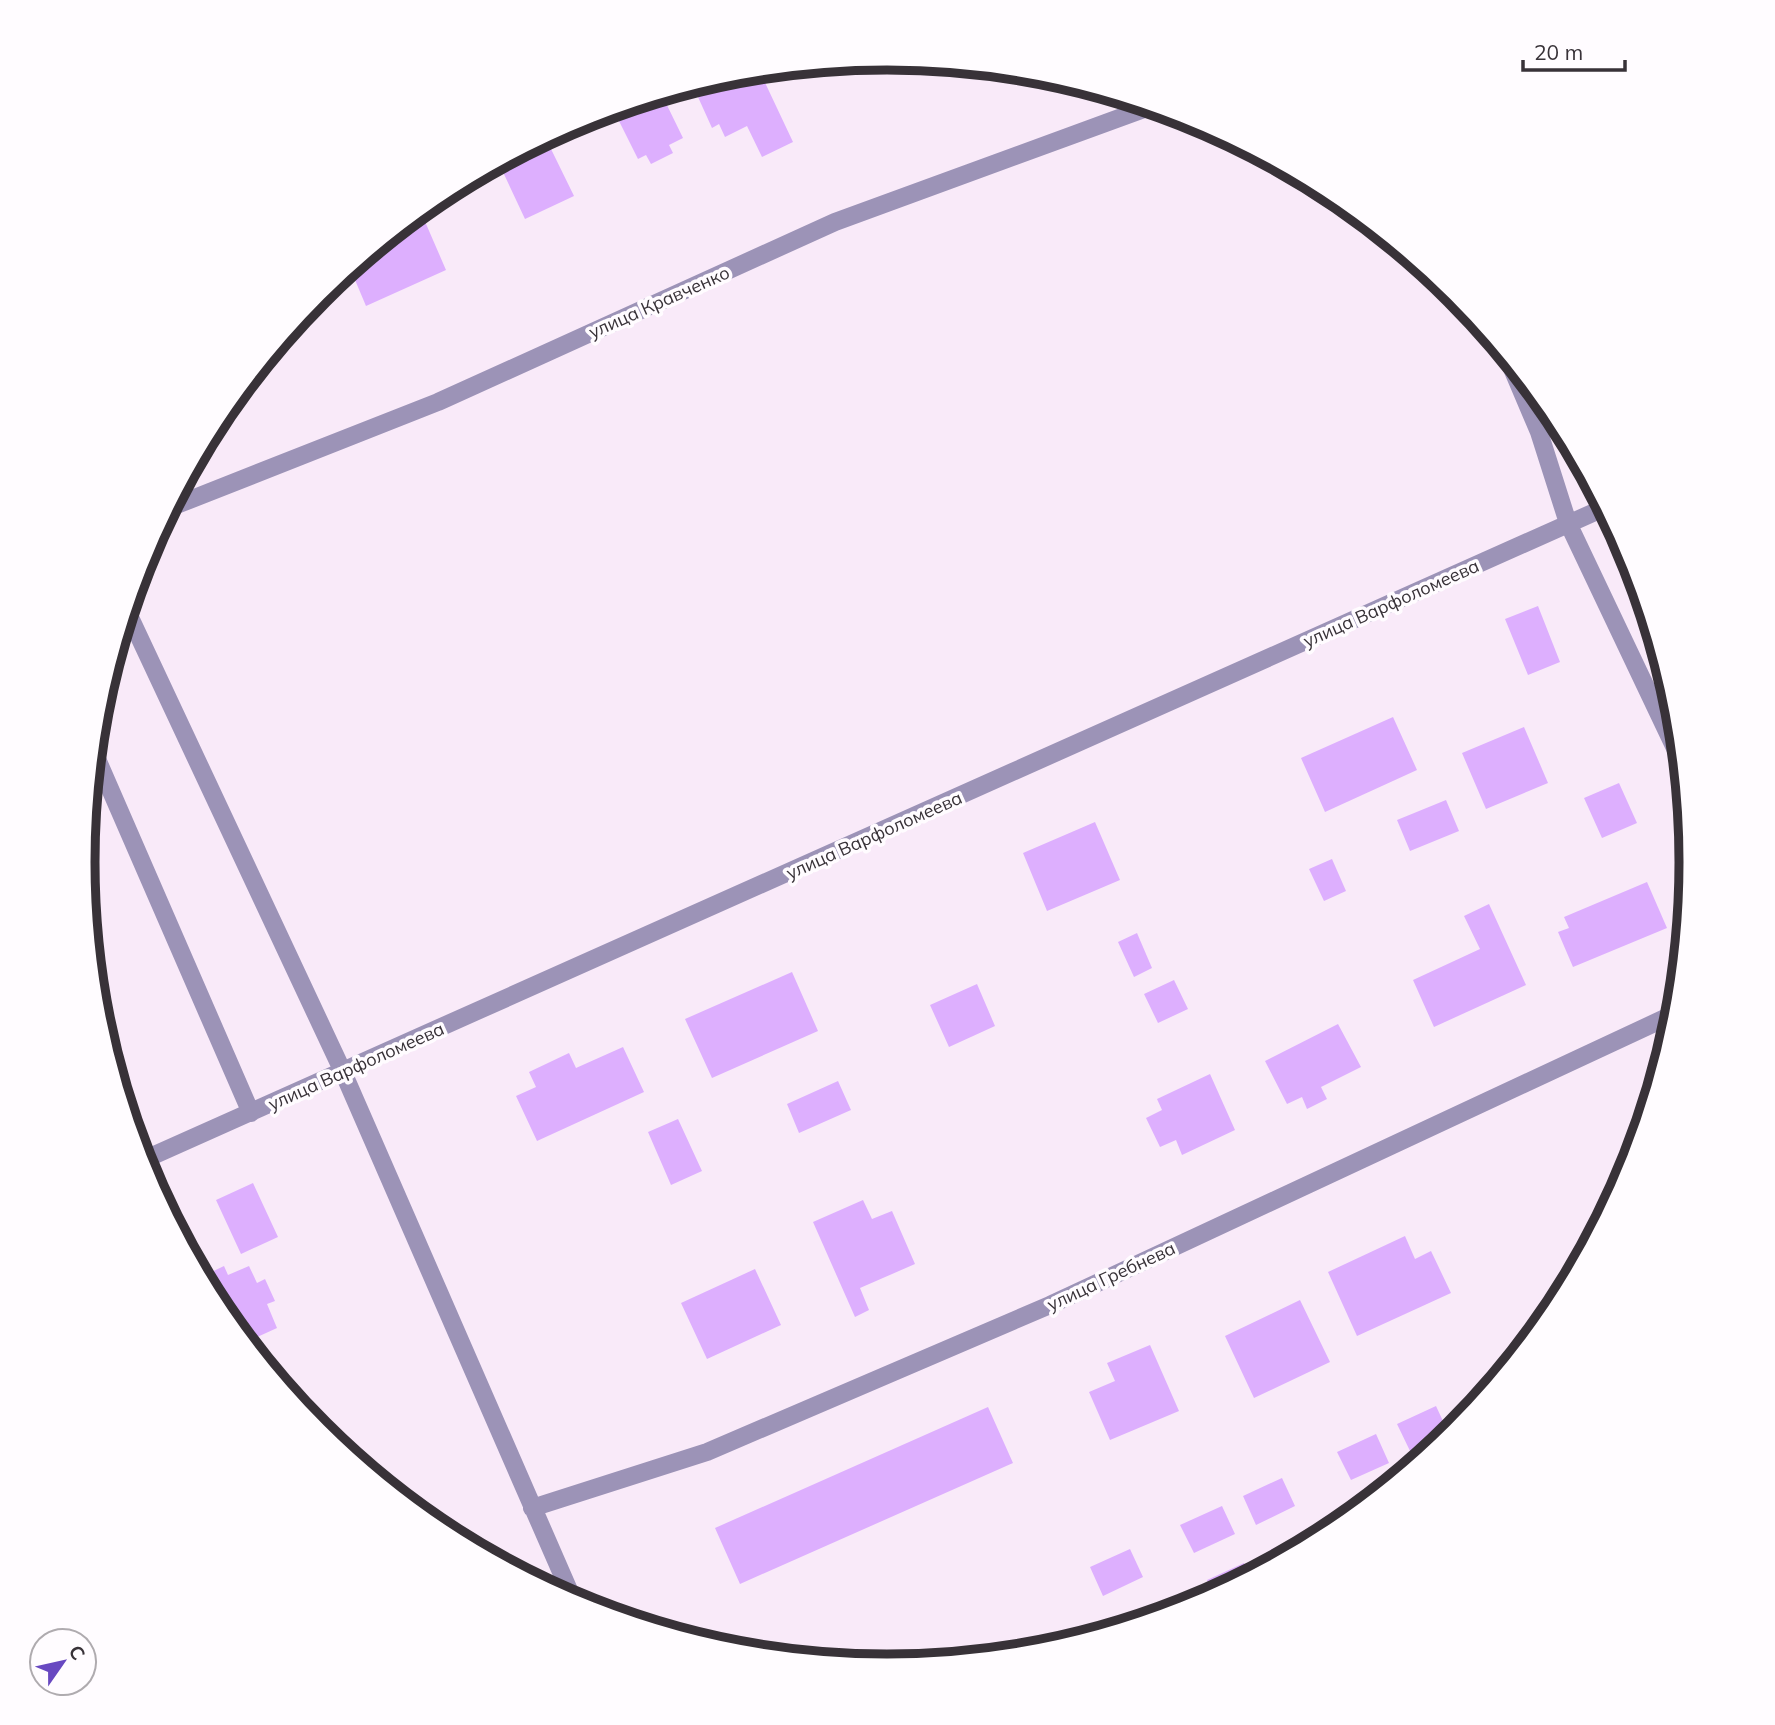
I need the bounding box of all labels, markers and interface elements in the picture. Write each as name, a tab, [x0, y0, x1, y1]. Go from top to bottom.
scale bar	[1523, 28, 1624, 72]
text: 20 m	[1534, 39, 1583, 65]
street label: улица Кравченко	[585, 261, 733, 343]
street label: улица Варфоломеева	[1299, 554, 1483, 652]
street label: улица Варфоломеева	[782, 786, 966, 884]
street label: улица Варфоломеева	[264, 1017, 448, 1115]
street label: улица Гребнева	[1043, 1236, 1179, 1316]
north arrow	[28, 1627, 98, 1697]
text: С	[64, 1640, 91, 1665]

